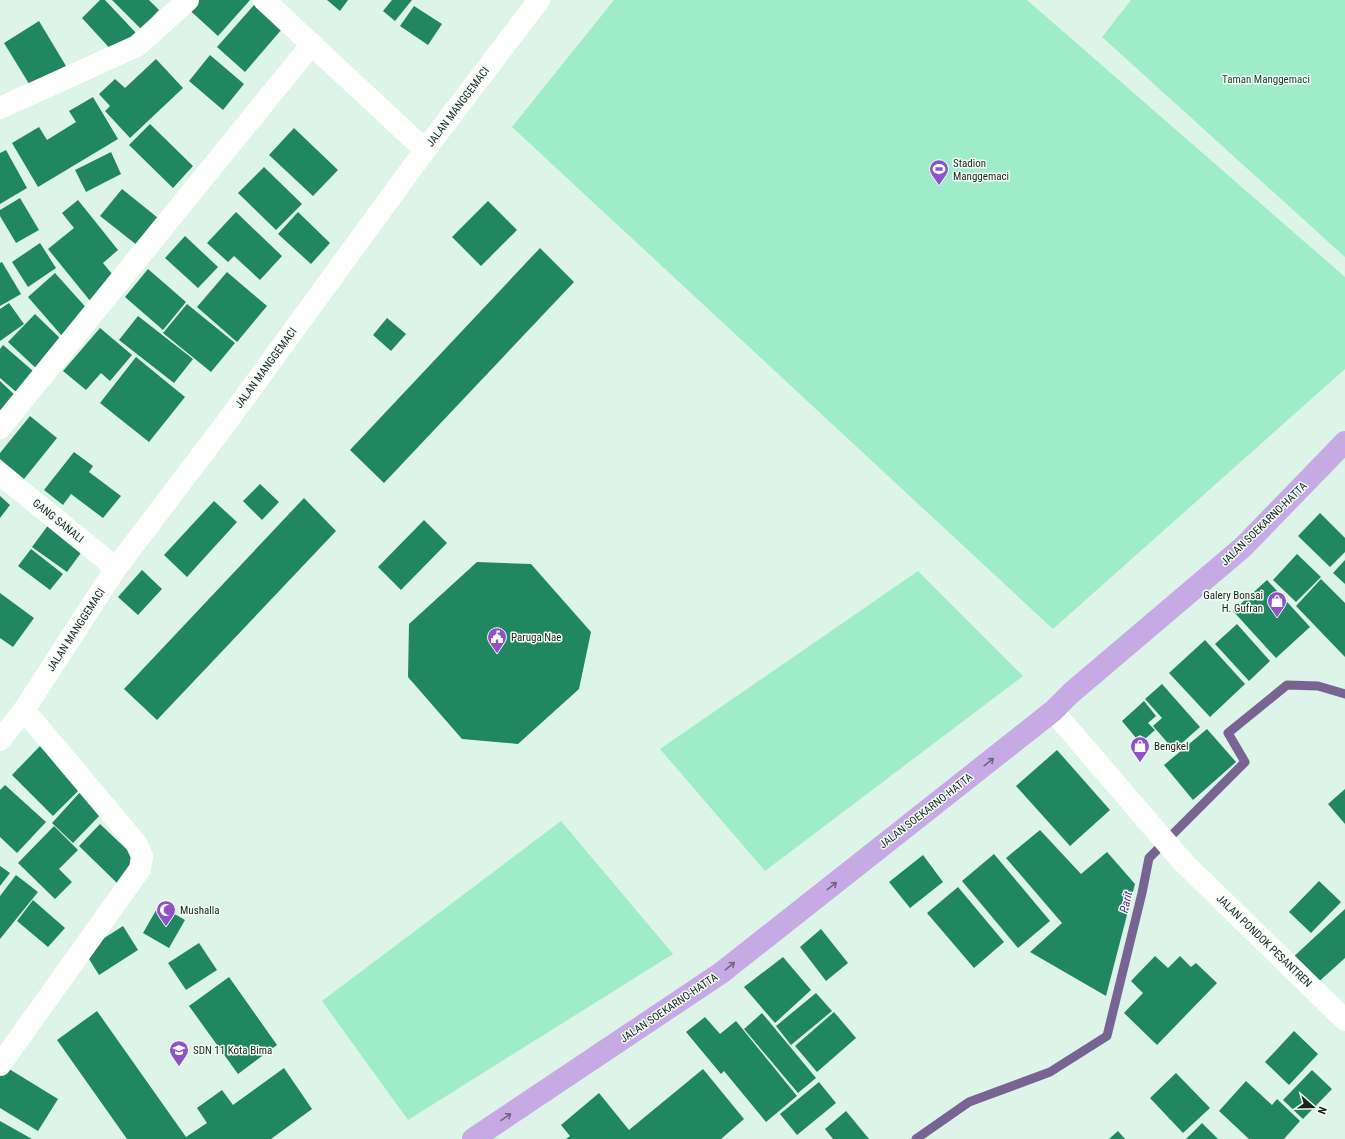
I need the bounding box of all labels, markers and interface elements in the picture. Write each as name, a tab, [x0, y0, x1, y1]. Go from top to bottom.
street label: JALAN MANGGEMACI	[424, 65, 492, 149]
park label: Taman Manggemaci	[1222, 73, 1310, 86]
place label: Stadion Manggemaci	[953, 157, 1009, 183]
sports icon: Stadion Manggemaci	[928, 158, 950, 186]
street label: JALAN MANGGEMACI	[232, 325, 300, 411]
street label: JALAN SOEKARNO-HATTA	[1218, 479, 1310, 569]
street label: GANG SANALI	[30, 496, 86, 546]
street label: JALAN MANGGEMACI	[44, 586, 108, 674]
place label: Galery Bonsai H. Gufran	[1203, 589, 1263, 615]
shop icon: Galery Bonsai H. Gufran	[1266, 590, 1288, 618]
public building icon: Paruga Nae	[486, 626, 508, 654]
place label: Paruga Nae	[511, 631, 561, 644]
shop icon: Bengkel	[1129, 735, 1151, 763]
place label: Bengkel	[1154, 740, 1188, 753]
one-way arrow	[983, 758, 994, 766]
street label: JALAN SOEKARNO-HATTA	[877, 770, 976, 851]
one-way arrow	[826, 881, 837, 890]
water label: Parit	[1117, 889, 1135, 914]
street label: JALAN PONDOK PESANTREN	[1214, 892, 1314, 990]
mosque icon: Mushalla	[155, 899, 177, 927]
place label: Mushalla	[180, 904, 220, 917]
one-way arrow	[724, 962, 735, 971]
street label: JALAN SOEKARNO-HATTA	[618, 970, 721, 1045]
school or university icon: SDN 11 Kota Bima	[168, 1039, 190, 1067]
place label: SDN 11 Kota Bima	[193, 1044, 272, 1057]
north arrow	[1293, 1087, 1333, 1127]
text: N	[1315, 1105, 1329, 1116]
one-way arrow	[500, 1113, 511, 1121]

